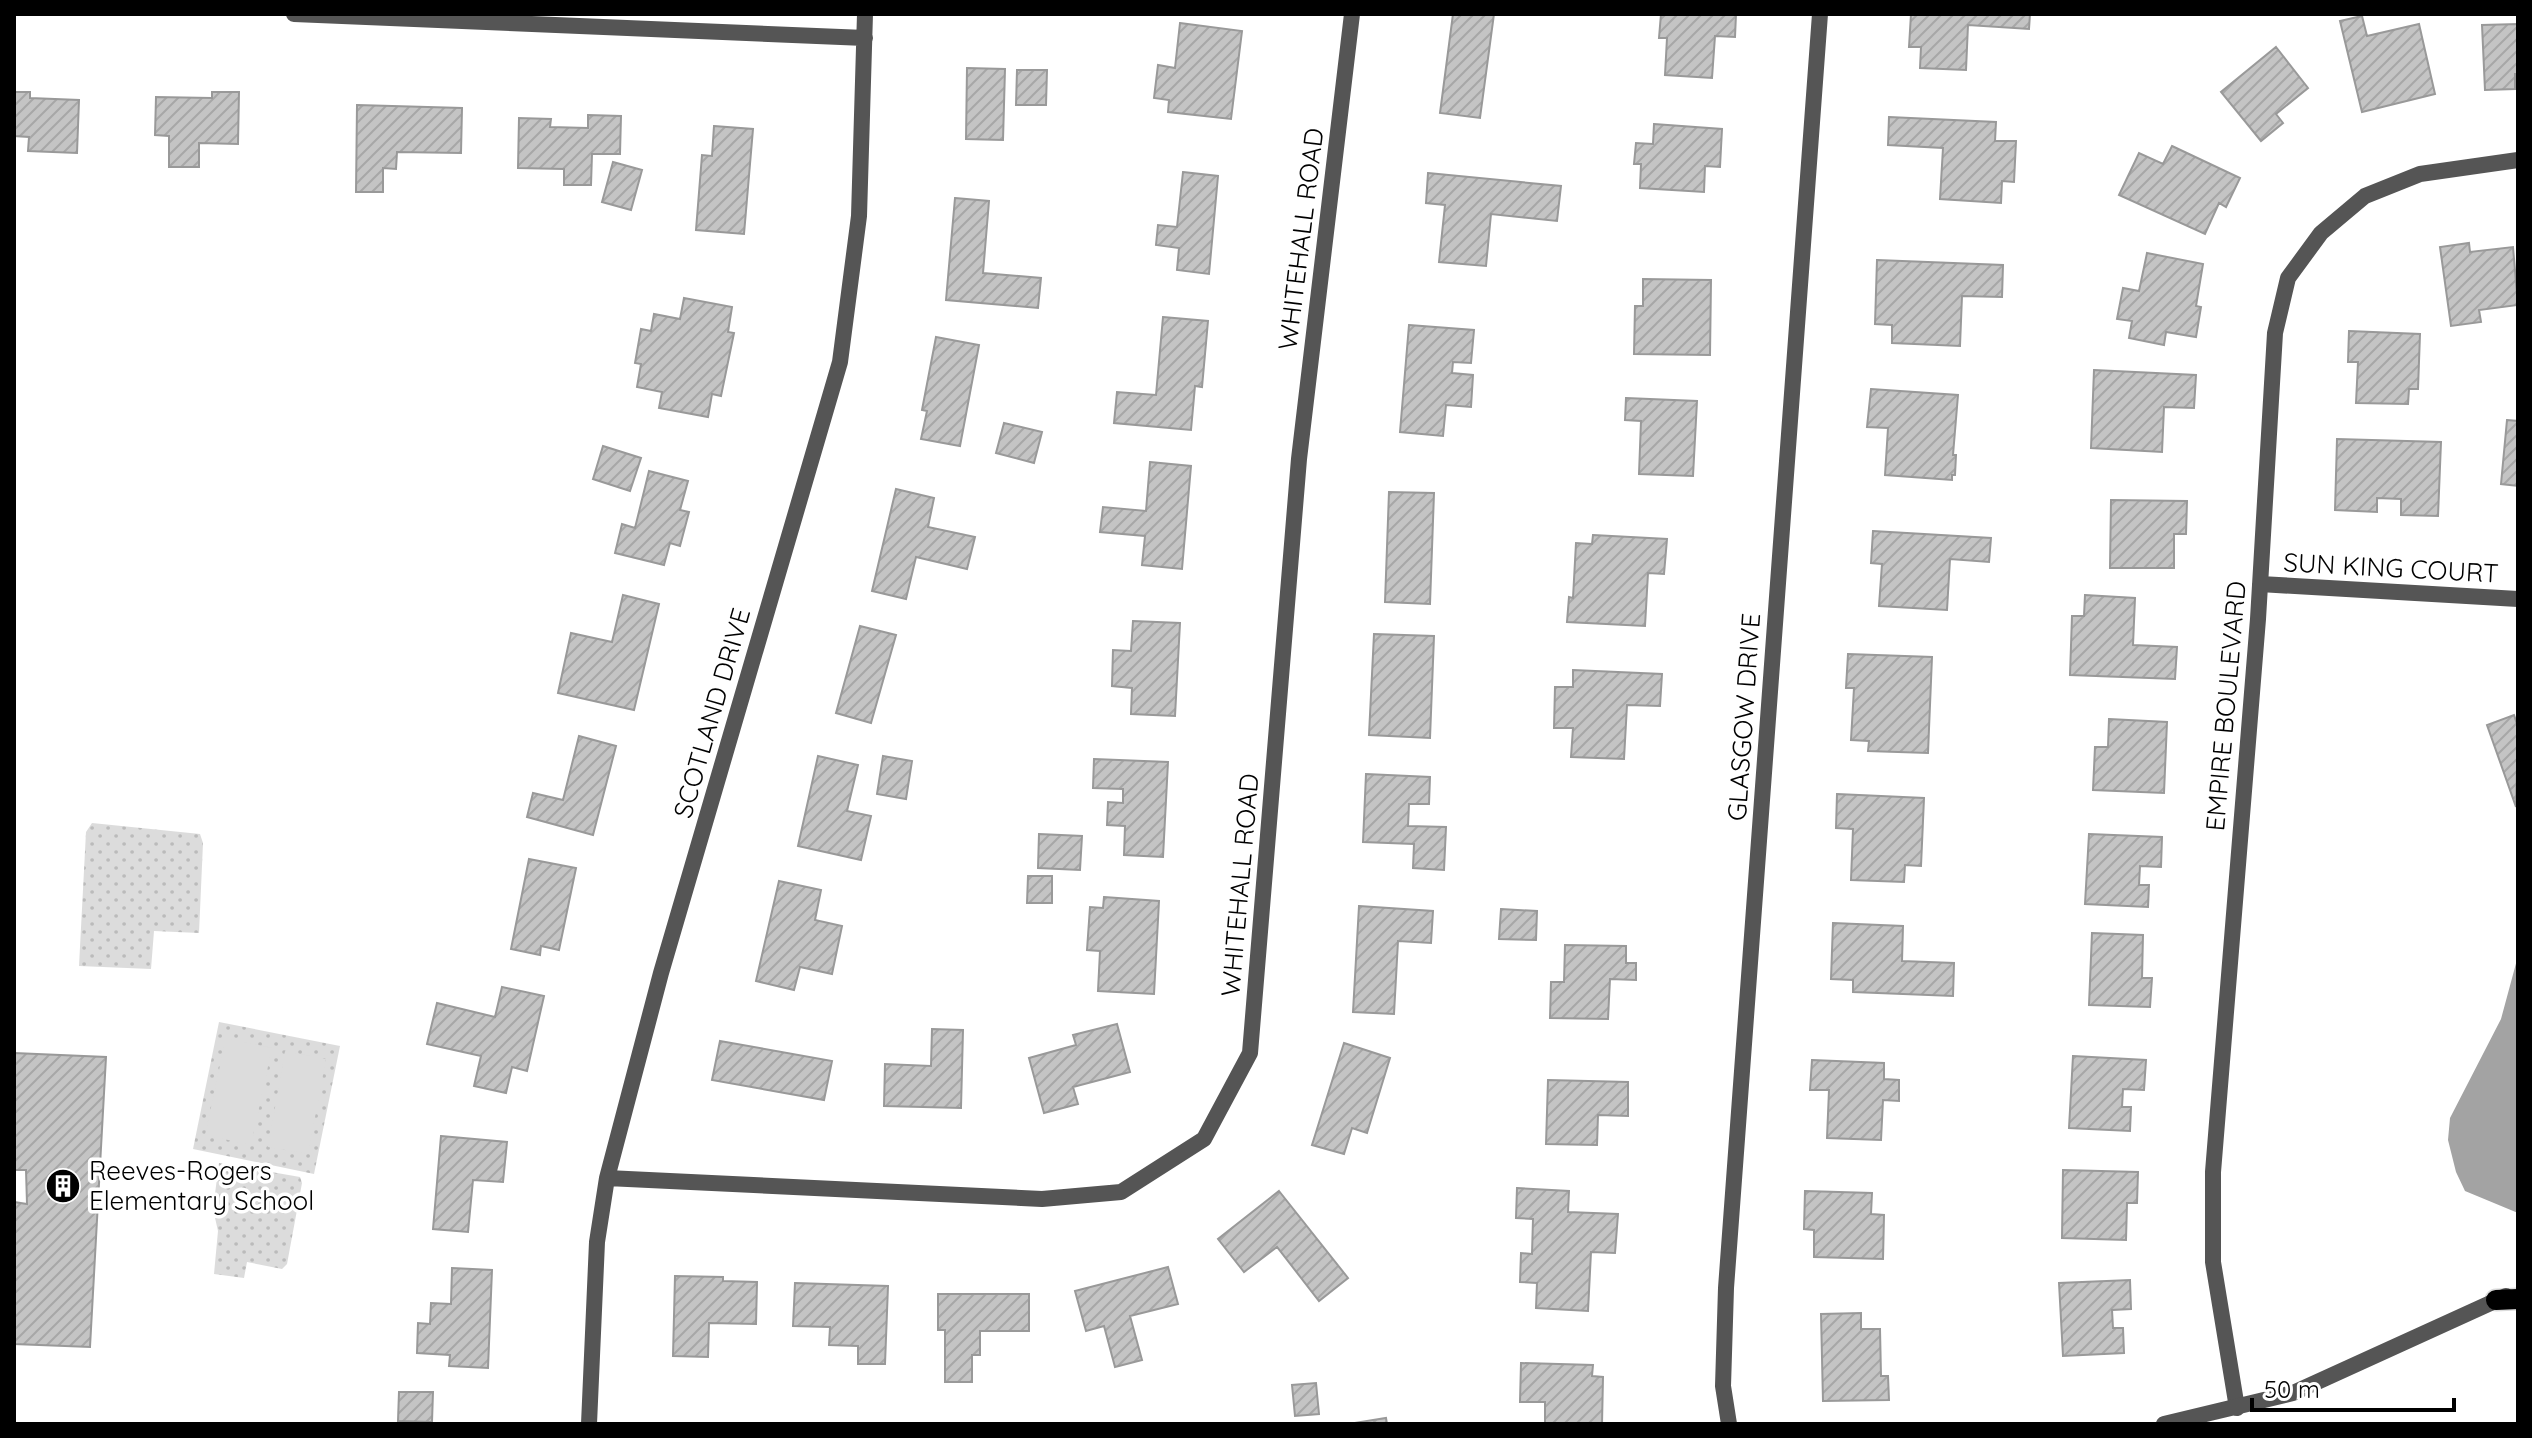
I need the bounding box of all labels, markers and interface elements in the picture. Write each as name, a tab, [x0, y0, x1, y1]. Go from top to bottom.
street label: WHITEHALL ROAD	[1271, 126, 1331, 352]
street label: SUN KING COURT	[2283, 545, 2499, 590]
street label: EMPIRE BOULEVARD	[2198, 580, 2253, 832]
street label: SCOTLAND DRIVE	[666, 604, 757, 822]
street label: GLASGOW DRIVE	[1720, 612, 1767, 822]
street label: WHITEHALL ROAD	[1213, 772, 1266, 998]
place label: Reeves-Rogers Elementary School	[89, 1154, 314, 1217]
building icon: Reeves-Rogers Elementary School	[44, 1167, 82, 1205]
scale bar	[2252, 1362, 2454, 1412]
text: 50 m	[2264, 1374, 2320, 1404]

